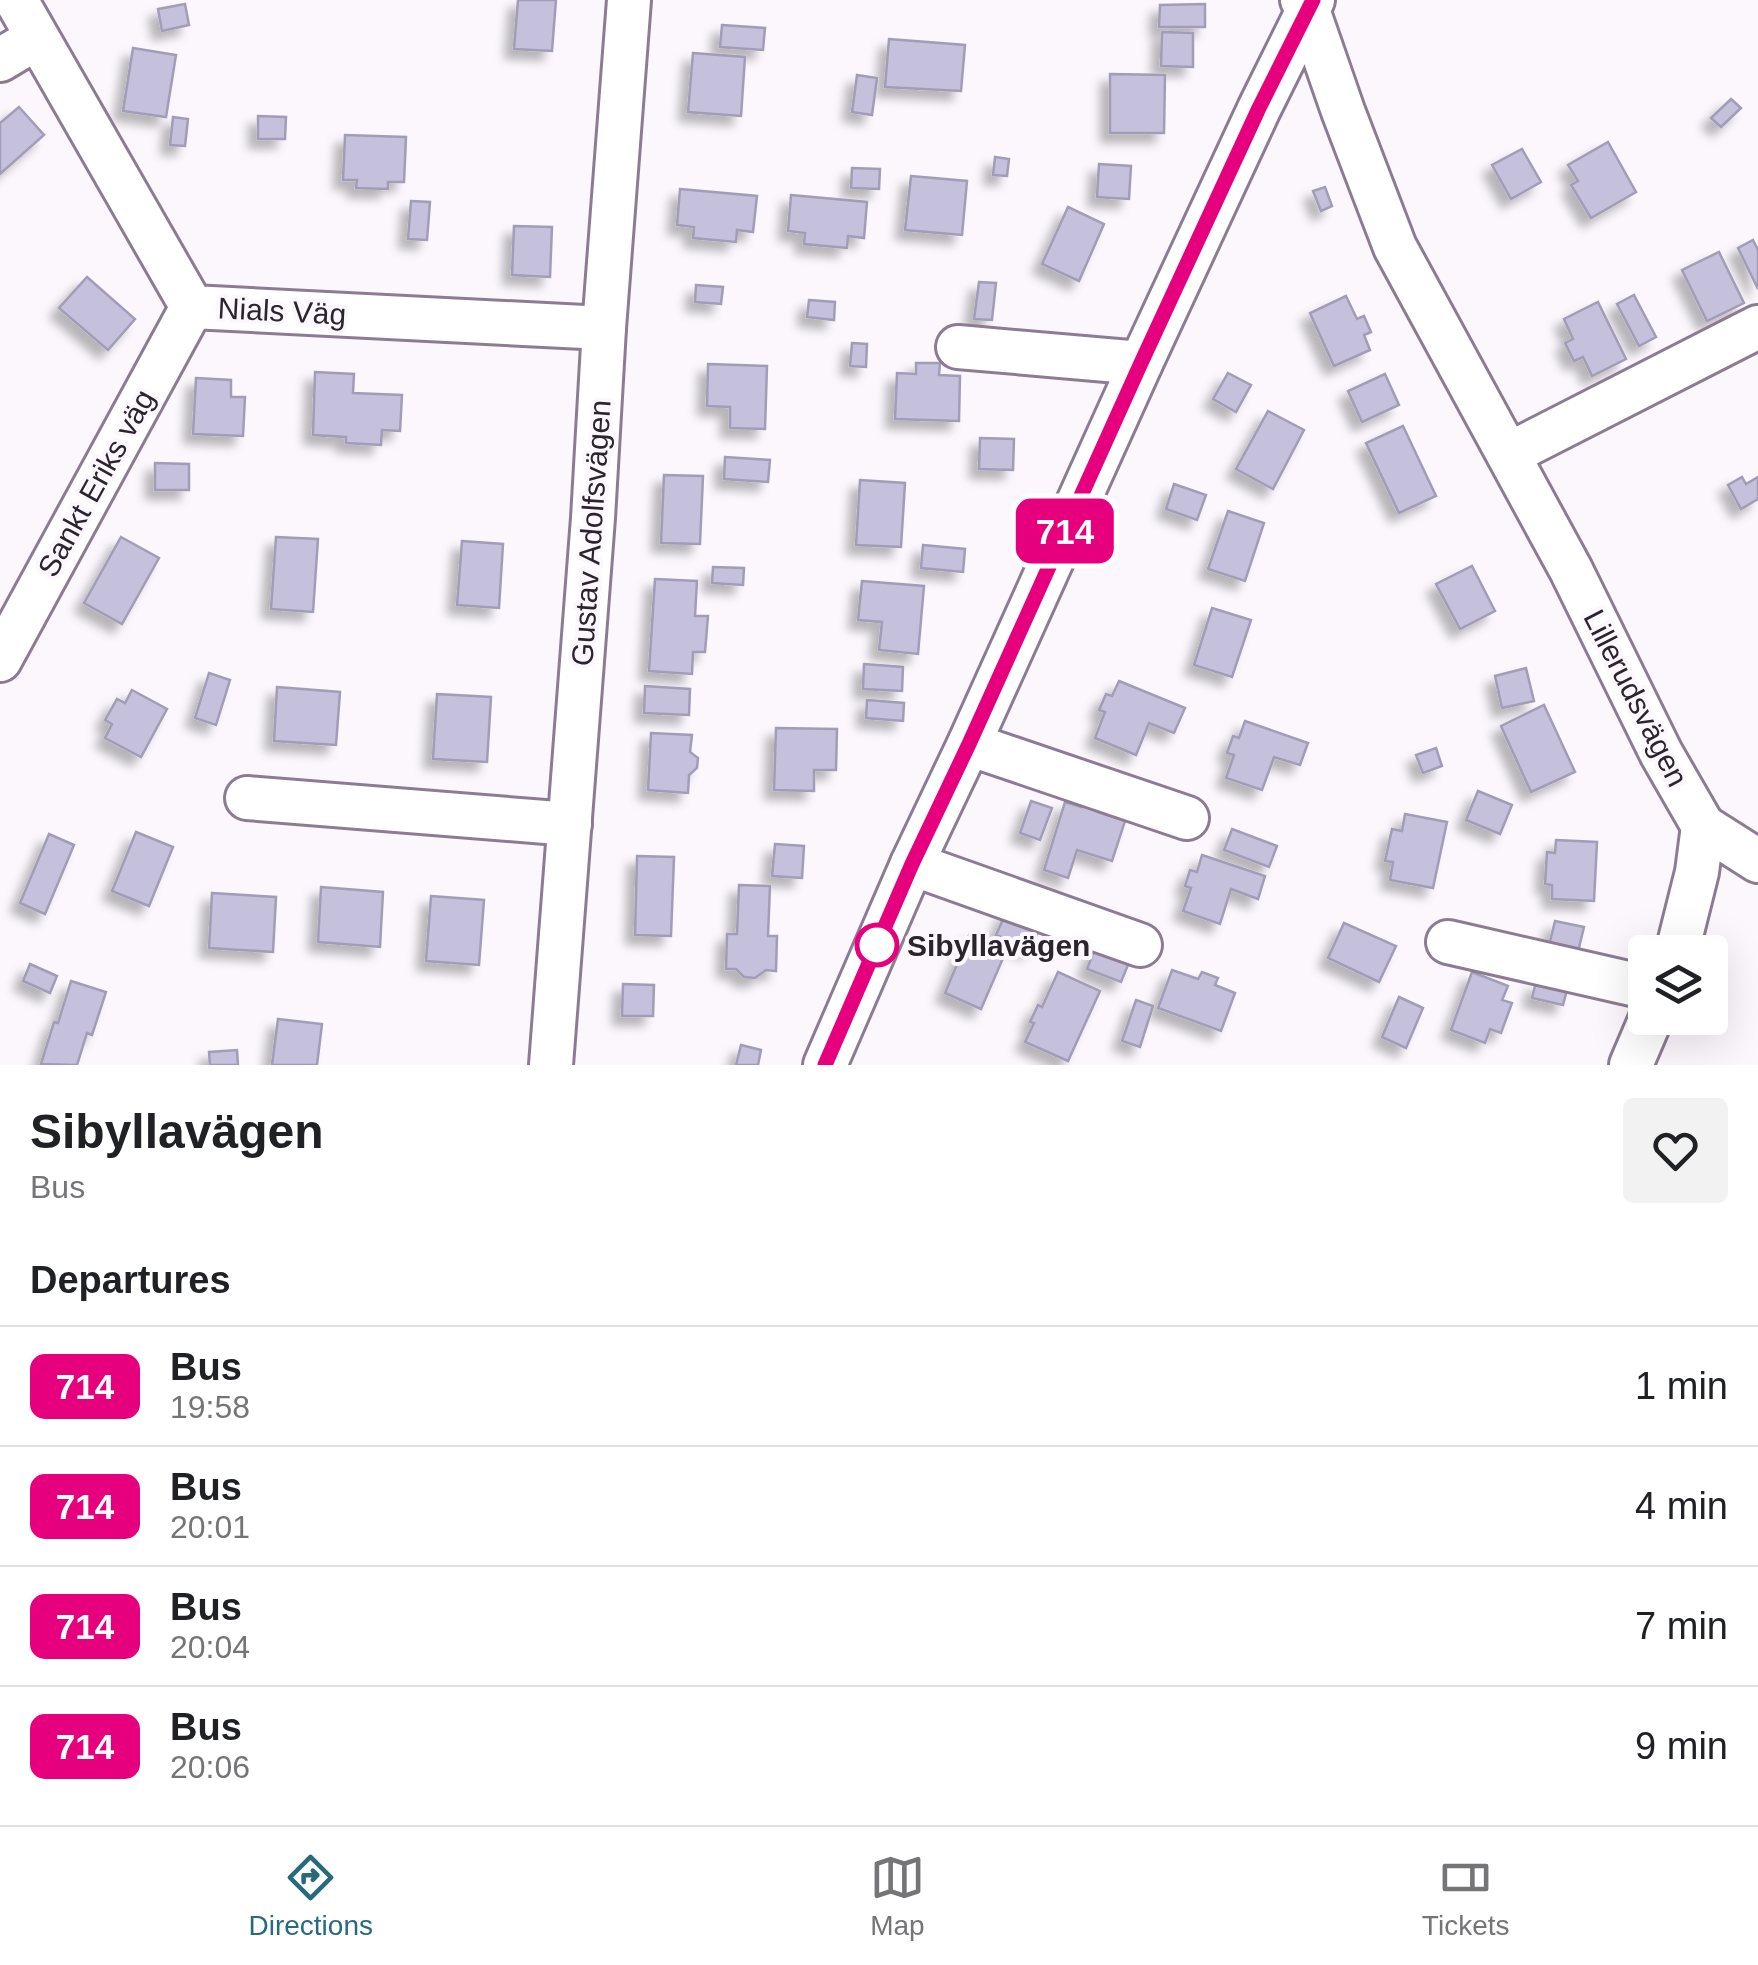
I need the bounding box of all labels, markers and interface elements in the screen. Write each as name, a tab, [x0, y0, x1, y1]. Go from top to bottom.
street label: Nials Väg	[217, 291, 347, 331]
street label: Sankt Eriks väg	[31, 384, 161, 582]
street label: Gustav Adolfsvägen	[565, 399, 617, 667]
line badge: 714	[1008, 498, 1122, 564]
text: 714	[1036, 512, 1094, 551]
street label: Lillerudsvägen	[1577, 604, 1695, 792]
marker: Sibyllavägen	[856, 924, 898, 966]
place label: Sibyllavägen	[907, 929, 1090, 962]
map controls	[1628, 935, 1728, 1035]
button: layers	[1628, 935, 1728, 1035]
button: heart	[1623, 1098, 1728, 1203]
text: Sibyllavägen	[30, 1105, 323, 1158]
text: Bus	[30, 1169, 85, 1205]
text: Departures	[30, 1259, 231, 1301]
text: Bus	[170, 1346, 242, 1388]
text: 1 min	[1635, 1365, 1728, 1407]
text: 714	[56, 1367, 114, 1406]
text: 19:58	[170, 1389, 250, 1425]
text: Bus	[170, 1466, 242, 1508]
text: 4 min	[1635, 1485, 1728, 1527]
text: 714	[56, 1487, 114, 1526]
text: 20:01	[170, 1509, 250, 1545]
text: Bus	[170, 1586, 242, 1628]
text: 7 min	[1635, 1605, 1728, 1647]
text: 714	[56, 1607, 114, 1646]
text: 20:04	[170, 1629, 250, 1665]
text: Bus	[170, 1706, 242, 1748]
text: 9 min	[1635, 1725, 1728, 1767]
text: 714	[56, 1727, 114, 1766]
text: 20:06	[170, 1749, 250, 1785]
tab: Directions	[248, 1850, 373, 1942]
tab: Map	[870, 1850, 925, 1942]
tab: Tickets	[1422, 1850, 1510, 1942]

